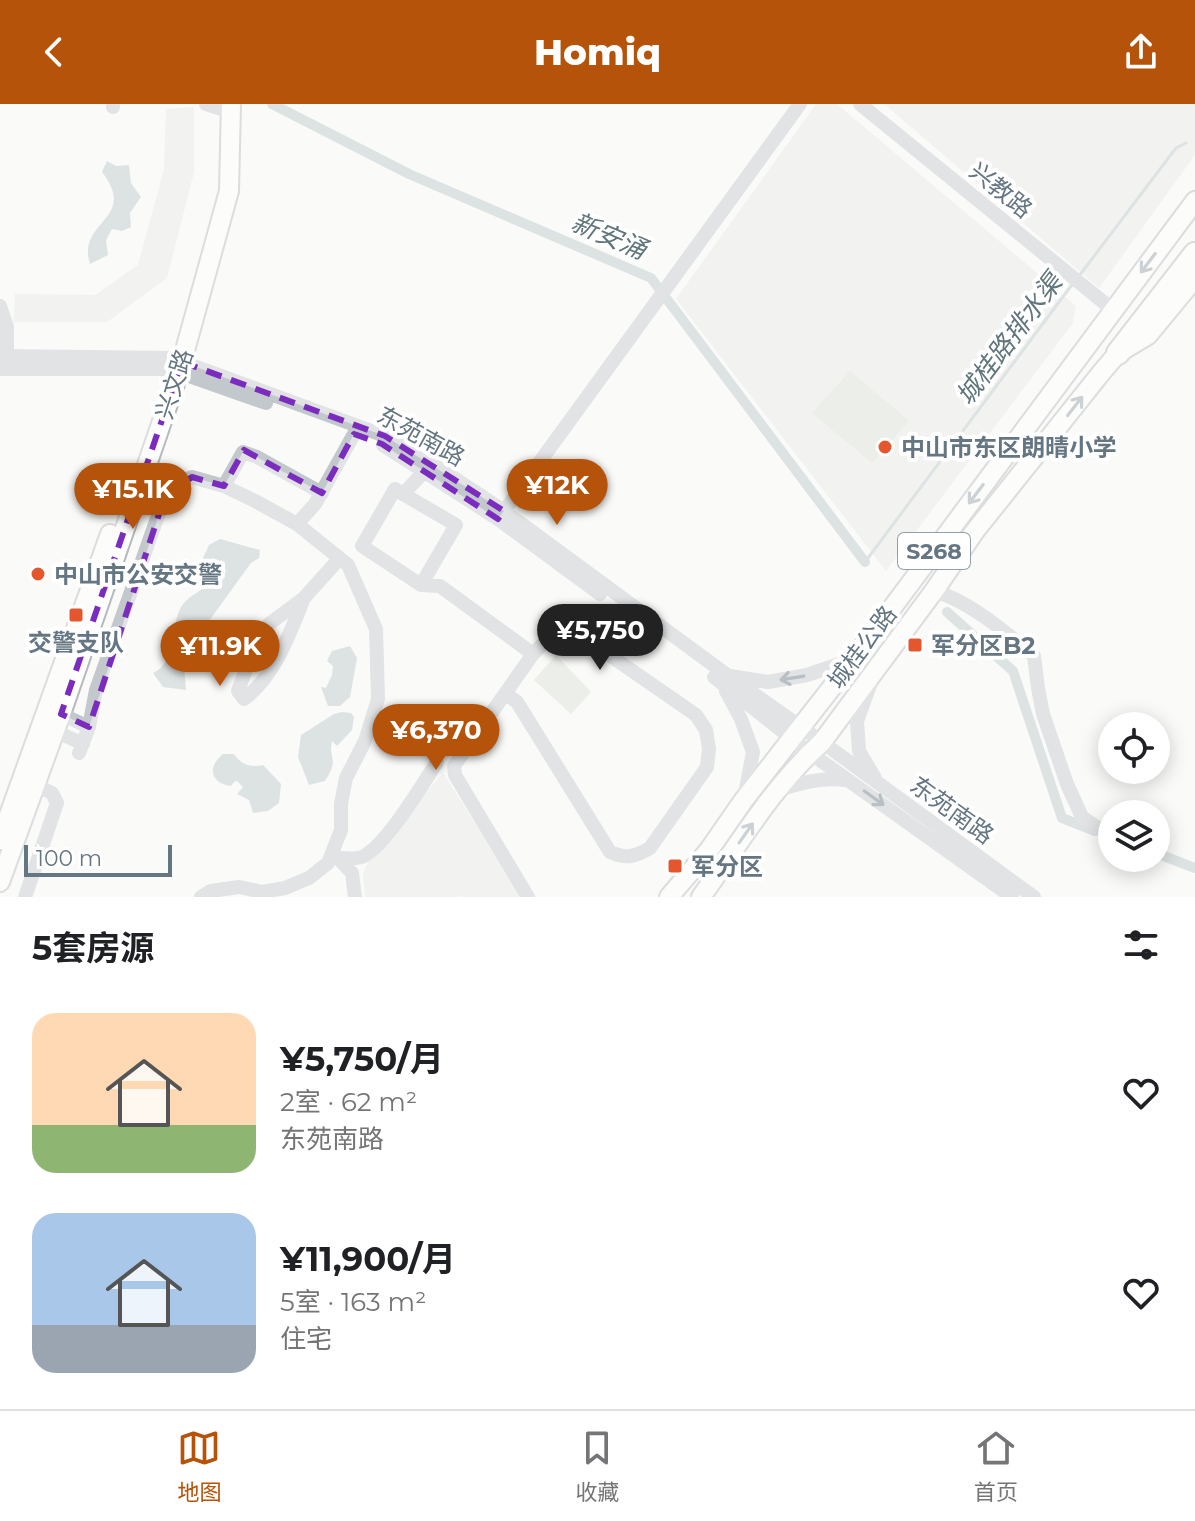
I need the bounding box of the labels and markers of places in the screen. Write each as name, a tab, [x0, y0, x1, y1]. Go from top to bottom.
place label: 中山市东区朗晴小学	[901, 433, 1117, 462]
marker: 中山市东区朗晴小学	[876, 438, 894, 456]
pin: ¥12K	[510, 459, 604, 527]
pin: ¥15.1K	[68, 463, 198, 531]
place label: 中山市公安交警	[54, 560, 222, 589]
marker: 中山市公安交警	[29, 565, 47, 583]
pin: ¥5,750	[535, 604, 665, 672]
marker: 交警支队	[67, 606, 85, 624]
pin: ¥11.9K	[155, 620, 285, 688]
place label: 交警支队	[28, 628, 124, 657]
place label: 军分区B2	[931, 631, 1036, 660]
marker: 军分区B2	[906, 636, 924, 654]
pin: ¥6,370	[371, 704, 501, 772]
place label: 军分区	[691, 852, 763, 881]
marker: 军分区	[666, 857, 684, 875]

